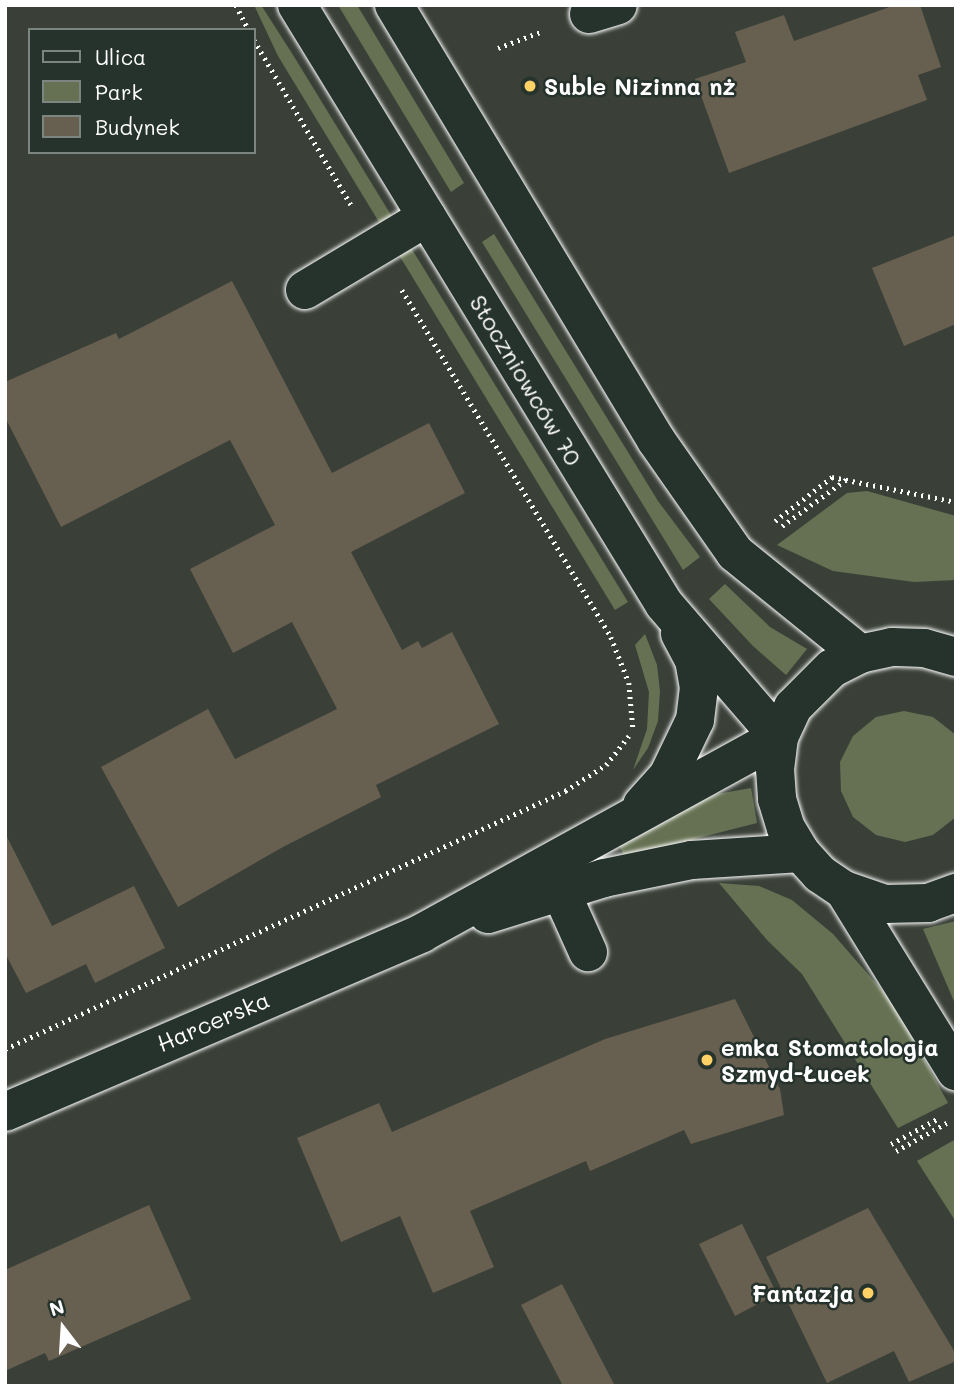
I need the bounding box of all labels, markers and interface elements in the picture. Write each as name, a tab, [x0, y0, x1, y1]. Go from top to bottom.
legend	[28, 28, 256, 154]
text: Ulica	[95, 43, 146, 70]
place label: Suble Nizinna nż	[544, 72, 735, 100]
text: Park	[95, 78, 143, 105]
marker: Suble Nizinna nż	[522, 78, 538, 94]
text: Budynek	[95, 113, 180, 140]
street label: Stoczniowców 70	[464, 290, 588, 470]
street label: Harcerska	[153, 985, 273, 1057]
place label: emka Stomatologia Szmyd-Łucek	[721, 1033, 939, 1087]
marker: emka Stomatologia Szmyd-Łucek	[699, 1052, 715, 1068]
place label: Fantazja	[752, 1279, 854, 1307]
marker: Fantazja	[860, 1285, 876, 1301]
north arrow	[28, 1293, 98, 1363]
text: N	[46, 1293, 67, 1322]

